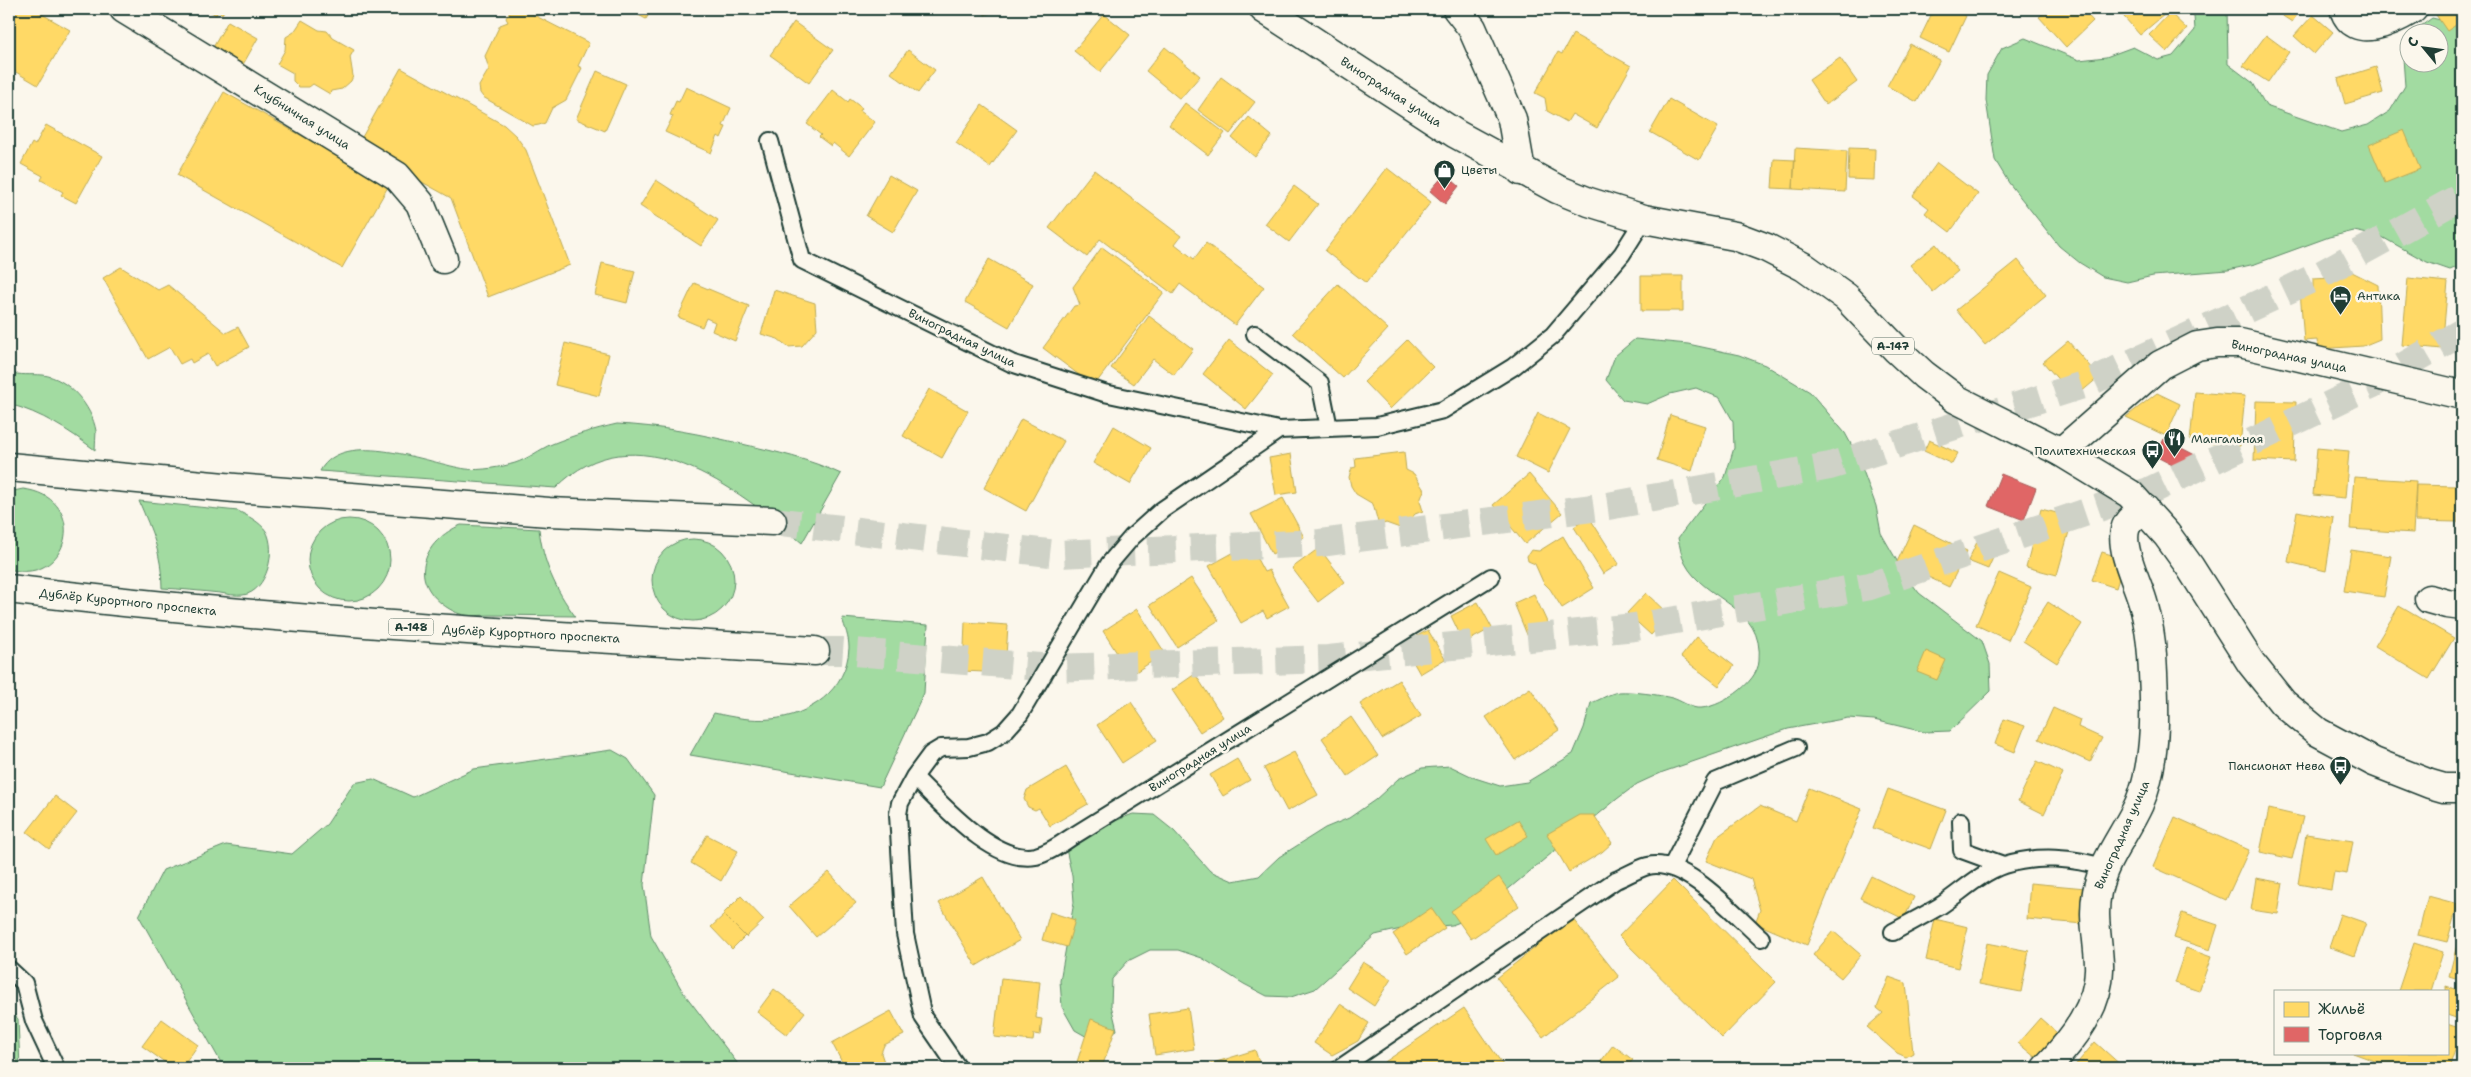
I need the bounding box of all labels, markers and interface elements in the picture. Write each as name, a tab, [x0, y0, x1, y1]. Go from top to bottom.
north arrow	[2398, 22, 2448, 72]
text: С	[2403, 34, 2423, 50]
street label: Виноградная улица	[1337, 53, 1445, 131]
street label: Клубничная улица	[251, 81, 354, 153]
shop icon: Цветы	[1433, 158, 1457, 189]
place label: Цветы	[1461, 162, 1497, 178]
hotel icon: Антика	[2329, 284, 2353, 315]
place label: Антика	[2357, 288, 2401, 304]
street label: Виноградная улица	[906, 305, 1019, 371]
street label: Виноградная улица	[2230, 336, 2349, 376]
road number: А-147	[1872, 338, 1914, 354]
restaurant icon: Мангальная	[2163, 427, 2187, 458]
place label: Мангальная	[2191, 431, 2263, 447]
bus stop icon: Политехническая	[2140, 439, 2164, 470]
place label: Политехническая	[2034, 443, 2136, 459]
street label: Дублёр Курортного проспекта	[39, 585, 218, 619]
road number: А-148	[388, 618, 434, 636]
street label: Дублёр Курортного проспекта	[442, 621, 621, 647]
street label: Виноградная улица	[1146, 720, 1255, 796]
bus stop icon: Пансионат Нева	[2329, 754, 2353, 785]
place label: Пансионат Нева	[2229, 758, 2326, 774]
street label: Виноградная улица	[2091, 778, 2153, 892]
legend	[2274, 990, 2448, 1054]
text: Жильё	[2318, 999, 2365, 1019]
text: Торговля	[2318, 1025, 2383, 1045]

